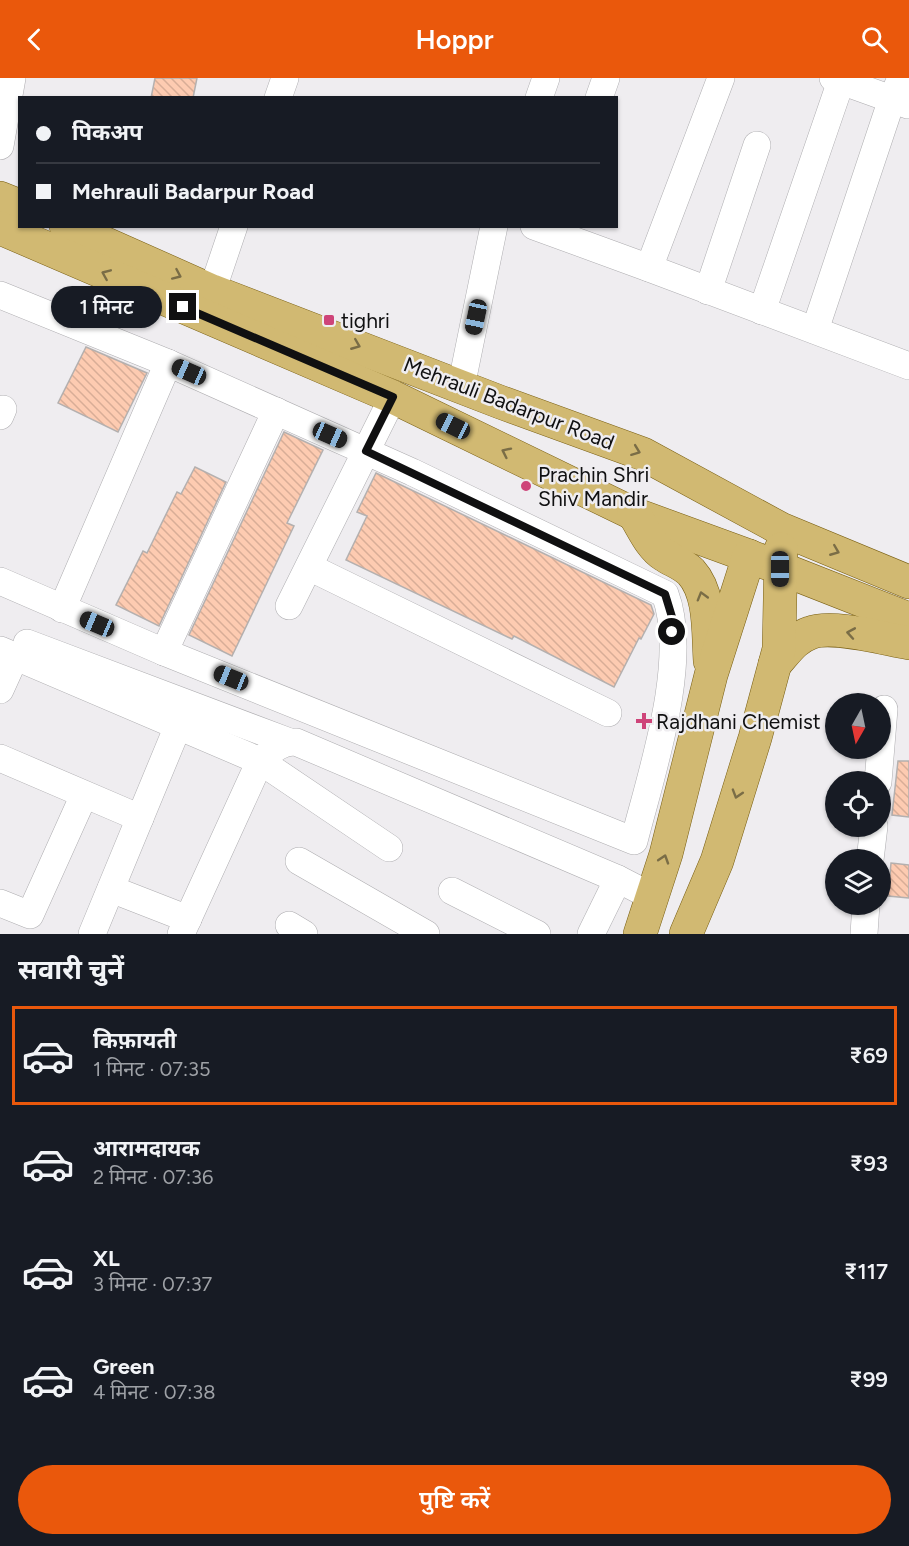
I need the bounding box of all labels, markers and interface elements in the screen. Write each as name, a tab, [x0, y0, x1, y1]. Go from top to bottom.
icon: back	[18, 23, 51, 56]
text: Hoppr	[416, 23, 493, 56]
icon: search	[858, 23, 891, 56]
text: पिकअप	[72, 119, 143, 146]
text: Mehrauli Badarpur Road	[72, 178, 314, 205]
one-way arrow	[171, 268, 182, 280]
one-way arrow	[101, 269, 112, 281]
callout: 1 मिनट	[51, 286, 162, 328]
route end	[169, 293, 196, 320]
text: 1 मिनट	[80, 295, 133, 319]
car	[463, 298, 489, 336]
place label: tighri	[341, 308, 390, 333]
marker: tighri	[322, 313, 336, 327]
one-way arrow	[350, 338, 361, 350]
street label: Mehrauli Badarpur Road	[400, 351, 618, 455]
car	[169, 356, 209, 388]
car	[433, 410, 473, 442]
car	[310, 419, 350, 451]
one-way arrow	[631, 444, 641, 457]
one-way arrow	[501, 447, 512, 459]
place label: Prachin Shri Shiv Mandir	[538, 462, 649, 511]
marker: Prachin Shri Shiv Mandir	[519, 479, 533, 493]
one-way arrow	[829, 544, 840, 556]
car	[771, 551, 789, 587]
one-way arrow	[697, 591, 709, 602]
car	[77, 609, 117, 639]
route start	[658, 618, 685, 645]
one-way arrow	[847, 627, 857, 640]
car	[211, 663, 251, 693]
north arrow	[825, 693, 891, 759]
map controls	[825, 693, 891, 915]
place label: Rajdhani Chemist	[656, 709, 821, 734]
marker: Rajdhani Chemist	[637, 714, 651, 728]
button: locate	[825, 771, 891, 837]
one-way arrow	[732, 788, 744, 799]
button: layers	[825, 849, 891, 915]
one-way arrow	[657, 854, 670, 864]
text: सवारी चुनें	[18, 953, 124, 986]
text: किफ़ायती	[93, 1027, 177, 1054]
icon: car	[21, 1029, 75, 1083]
text: ₹69	[849, 1042, 888, 1069]
text: 1 मिनट · 07:35	[93, 1057, 210, 1081]
text: आरामदायक	[93, 1135, 200, 1162]
icon: car	[21, 1137, 75, 1191]
text: ₹93	[850, 1150, 888, 1177]
text: 2 मिनट · 07:36	[93, 1165, 213, 1189]
icon: car	[21, 1245, 75, 1299]
text: XL	[93, 1245, 120, 1272]
text: ₹117	[844, 1258, 888, 1285]
text: 3 मिनट · 07:37	[93, 1272, 212, 1296]
icon: car	[21, 1353, 75, 1407]
text: Green	[93, 1353, 155, 1380]
text: ₹99	[849, 1366, 888, 1393]
text: 4 मिनट · 07:38	[93, 1380, 215, 1404]
button: पुष्टि करें	[18, 1465, 891, 1534]

